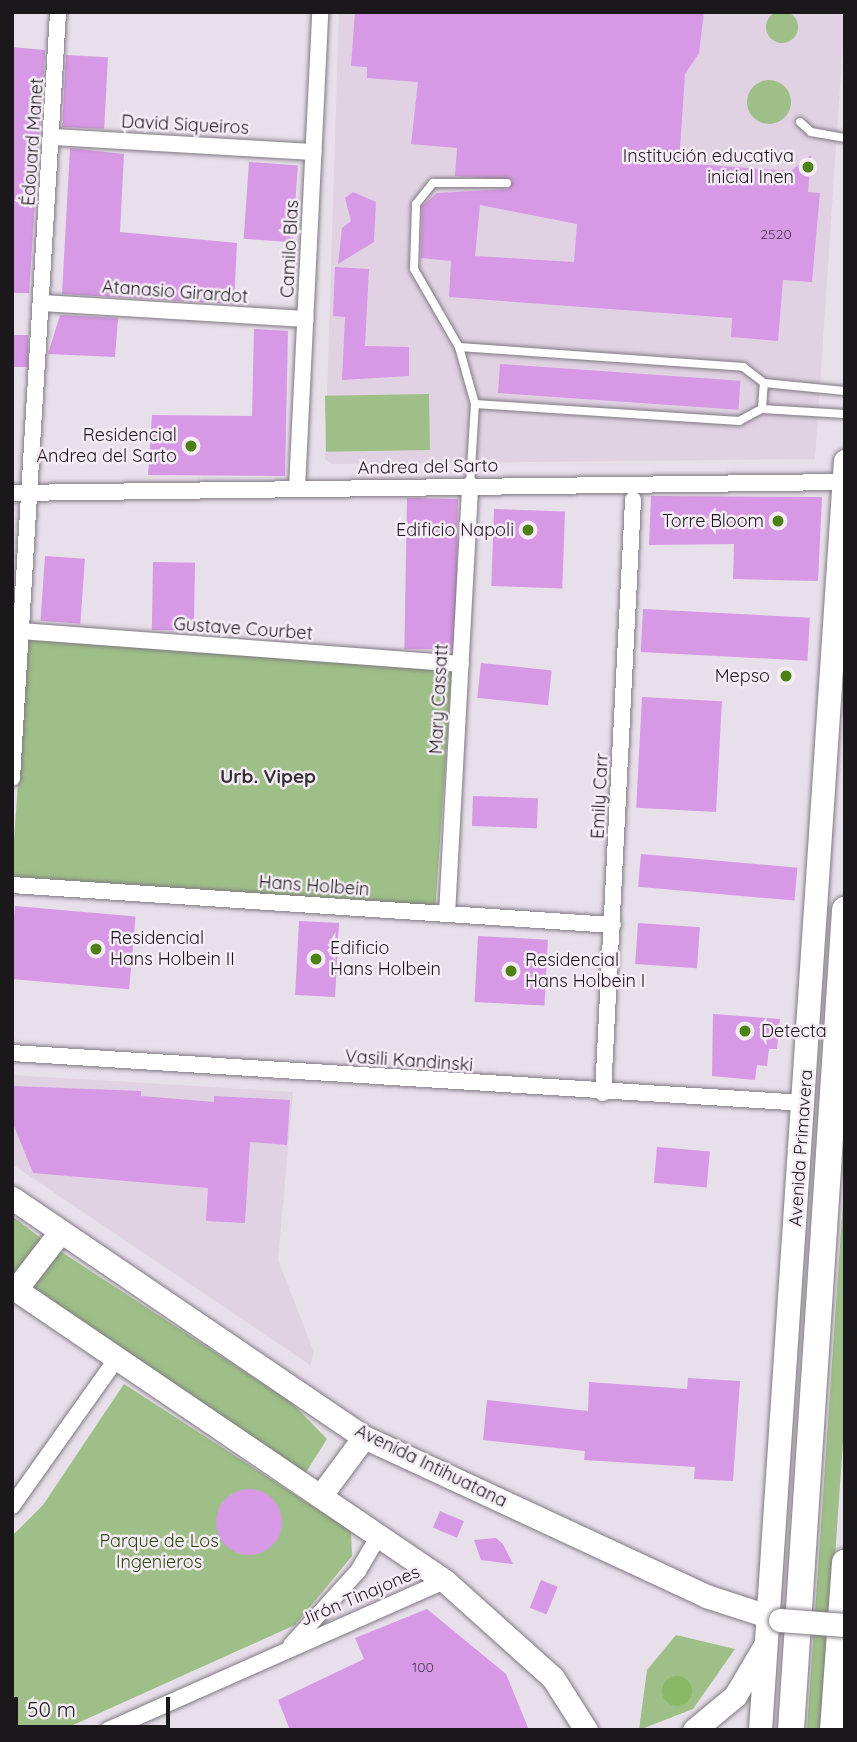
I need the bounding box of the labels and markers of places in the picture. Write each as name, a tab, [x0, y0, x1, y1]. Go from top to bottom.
place label: Institución educativa inicial Inen	[623, 146, 794, 188]
marker: Institución educativa inicial Inen	[800, 159, 816, 175]
place label: Residencial Andrea del Sarto	[36, 425, 177, 467]
marker: Residencial Andrea del Sarto	[183, 438, 199, 454]
place label: Torre Bloom	[662, 510, 764, 532]
marker: Torre Bloom	[770, 513, 786, 529]
place label: Edificio Napoli	[396, 519, 514, 541]
marker: Edificio Napoli	[520, 522, 536, 538]
place label: Mepso	[715, 665, 770, 687]
marker: Mepso	[776, 666, 796, 686]
place label: Residencial Hans Holbein II	[110, 928, 235, 970]
place label: Edificio Hans Holbein	[330, 938, 441, 981]
marker: Residencial Hans Holbein II	[88, 941, 104, 957]
place label: Residencial Hans Holbein I	[525, 950, 645, 992]
marker: Edificio Hans Holbein	[308, 951, 324, 967]
marker: Residencial Hans Holbein I	[503, 963, 519, 979]
place label: Detecta	[761, 1020, 827, 1042]
marker: Detecta	[735, 1021, 755, 1041]

